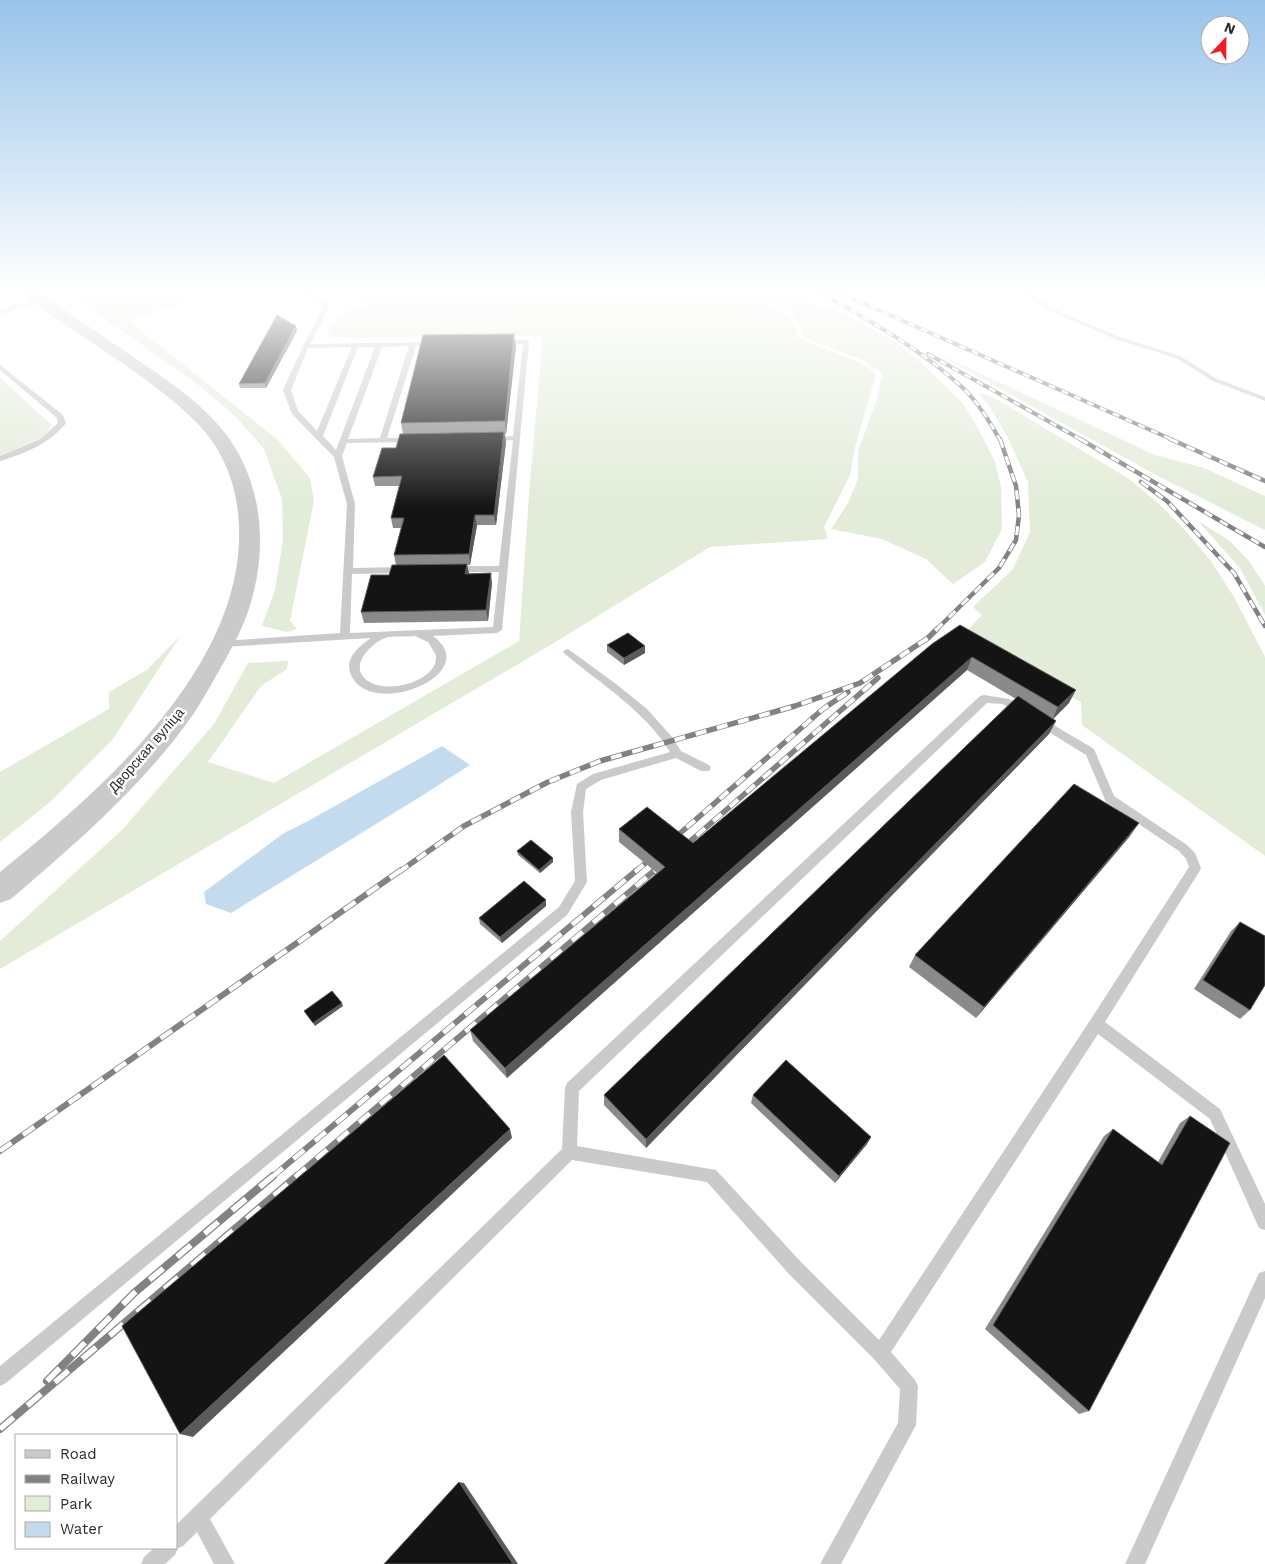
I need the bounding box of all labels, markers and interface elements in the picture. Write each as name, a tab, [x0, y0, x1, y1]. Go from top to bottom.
north arrow	[1200, 15, 1250, 65]
text: N	[1222, 19, 1238, 37]
street label: Дворская вуліца	[105, 704, 187, 796]
legend	[15, 1434, 178, 1549]
text: Road	[60, 1445, 97, 1463]
text: Railway	[60, 1470, 115, 1488]
text: Park	[60, 1495, 93, 1513]
text: Water	[60, 1520, 103, 1538]

